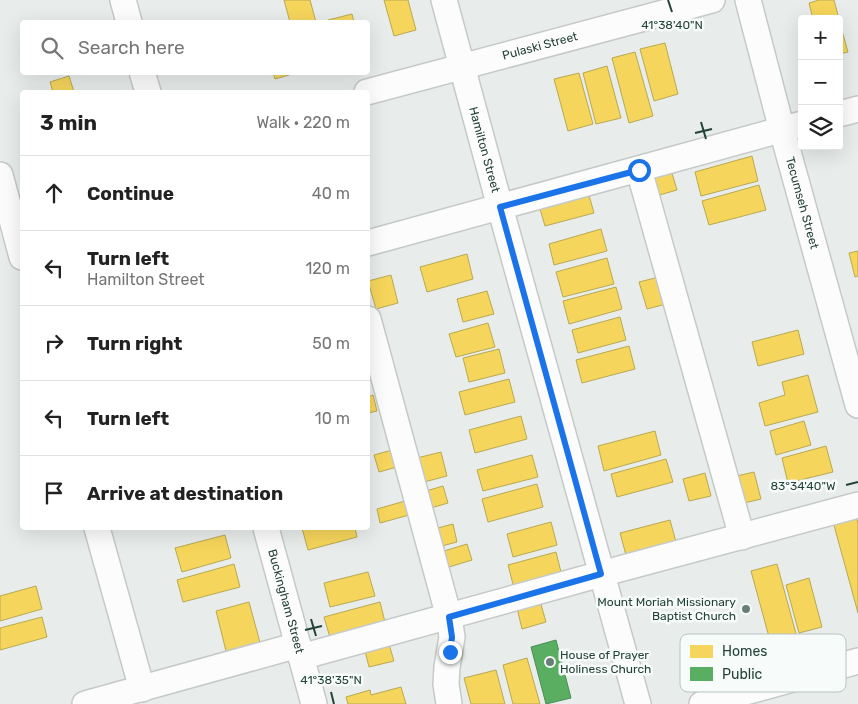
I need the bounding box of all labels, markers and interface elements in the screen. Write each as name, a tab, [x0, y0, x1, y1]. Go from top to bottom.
map controls	[798, 15, 843, 150]
button: +	[798, 15, 843, 60]
text: 41°38'40"N	[641, 18, 703, 32]
search box	[20, 20, 370, 75]
street label: Pulaski Street	[501, 29, 579, 63]
icon: search	[38, 34, 66, 62]
text: Search here	[78, 36, 185, 59]
button: −	[798, 60, 843, 105]
street label: Hamilton Street	[466, 105, 503, 194]
button: layers	[798, 105, 843, 150]
text: 3 min	[40, 110, 97, 135]
text: Walk · 220 m	[257, 113, 350, 132]
street label: Tecumseh Street	[783, 155, 822, 251]
route start	[628, 159, 651, 182]
icon: ahead	[40, 179, 68, 207]
text: Continue	[87, 182, 174, 205]
text: 40 m	[312, 184, 350, 203]
text: Turn left	[87, 247, 169, 270]
icon: left	[40, 254, 68, 282]
text: 120 m	[305, 259, 350, 278]
text: Hamilton Street	[87, 270, 205, 289]
icon: right	[40, 329, 68, 357]
text: Turn right	[87, 332, 182, 355]
text: 50 m	[312, 334, 350, 353]
icon: left	[40, 404, 68, 432]
text: Turn left	[87, 407, 169, 430]
text: 10 m	[315, 409, 350, 428]
icon: arrive	[40, 479, 68, 507]
text: 83°34'40"W	[770, 479, 836, 493]
text: Arrive at destination	[87, 482, 283, 505]
street label: Buckingham Street	[265, 547, 307, 655]
place label: Mount Moriah Missionary Baptist Church	[597, 595, 736, 623]
marker: Mount Moriah Missionary Baptist Church	[740, 603, 752, 615]
legend	[680, 634, 846, 692]
route end	[439, 641, 462, 664]
text: Homes	[722, 643, 767, 660]
place label: House of Prayer Holiness Church	[560, 648, 651, 676]
marker: House of Prayer Holiness Church	[544, 656, 556, 668]
text: Public	[722, 666, 763, 683]
text: 41°38'35"N	[300, 673, 362, 687]

